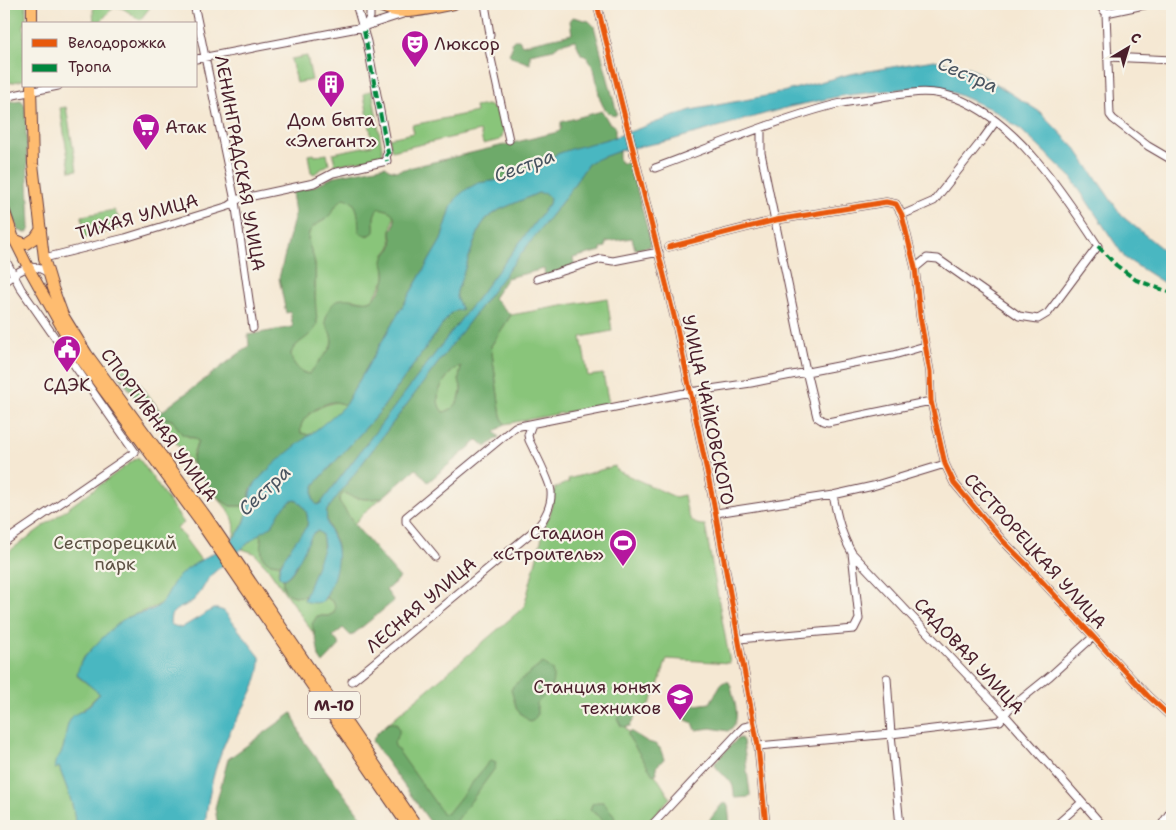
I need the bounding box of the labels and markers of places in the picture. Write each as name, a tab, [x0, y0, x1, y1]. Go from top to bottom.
theatre icon: Люксор	[400, 29, 430, 68]
place label: Люксор	[434, 32, 500, 56]
building icon: Дом быта «Элегант»	[316, 69, 346, 108]
place label: Дом быта «Элегант»	[285, 108, 377, 153]
supermarket icon: Атак	[131, 112, 161, 151]
place label: Атак	[165, 115, 207, 139]
public building icon: СДЭК	[52, 334, 82, 373]
place label: СДЭК	[43, 373, 91, 397]
place label: Стадион «Строитель»	[493, 521, 604, 566]
sports icon: Стадион «Строитель»	[608, 528, 638, 567]
place label: Станция юных техников	[533, 675, 661, 720]
school or university icon: Станция юных техников	[665, 682, 695, 721]

